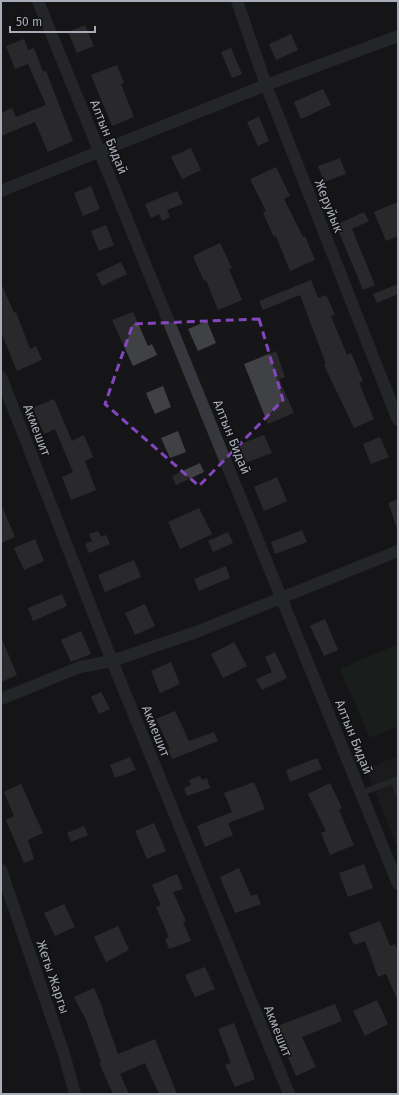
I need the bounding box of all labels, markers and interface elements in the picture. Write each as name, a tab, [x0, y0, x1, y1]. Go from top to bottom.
scale bar	[10, 8, 95, 34]
text: 50 m	[16, 15, 42, 29]
street label: Алтын Бидай	[87, 98, 131, 176]
street label: Жеруйык	[312, 177, 346, 235]
street label: Алтын Бидай	[210, 398, 254, 476]
street label: Акмешит	[20, 402, 54, 458]
street label: Алтын Бидай	[332, 698, 376, 776]
street label: Акмешит	[139, 703, 173, 759]
street label: Жеты Жаргы	[33, 938, 73, 1016]
street label: Акмешит	[261, 1003, 295, 1059]

